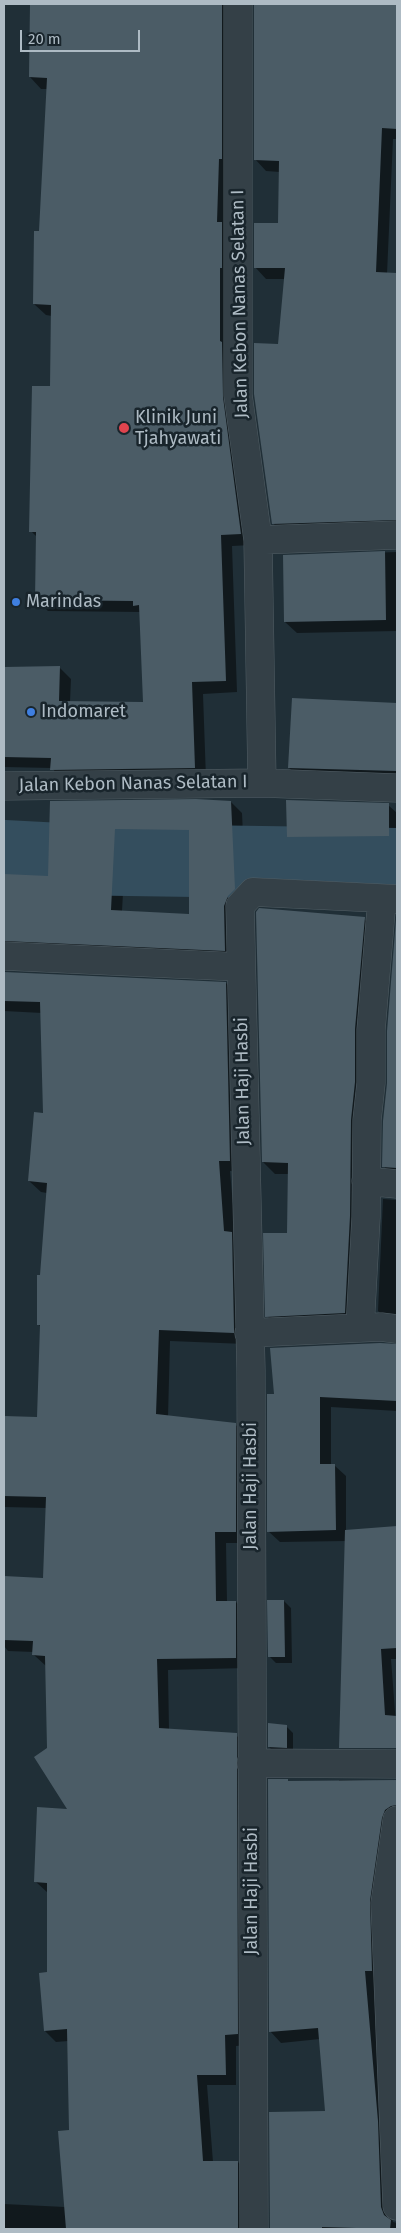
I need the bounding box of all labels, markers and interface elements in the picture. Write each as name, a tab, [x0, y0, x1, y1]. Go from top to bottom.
scale bar	[22, 20, 142, 52]
text: 20 m	[28, 30, 61, 48]
street label: Jalan Kebon Nanas Selatan I	[227, 189, 253, 419]
place label: Klinik Juni Tjahyawati	[135, 407, 221, 449]
marker: Klinik Juni Tjahyawati	[117, 421, 131, 435]
place label: Marindas	[26, 591, 101, 613]
marker: Marindas	[10, 596, 22, 608]
place label: Indomaret	[41, 701, 126, 723]
marker: Indomaret	[25, 706, 37, 718]
street label: Jalan Kebon Nanas Selatan I	[18, 771, 248, 797]
street label: Jalan Haji Hasbi	[231, 1017, 255, 1145]
street label: Jalan Haji Hasbi	[240, 1422, 262, 1550]
street label: Jalan Haji Hasbi	[241, 1827, 263, 1955]

